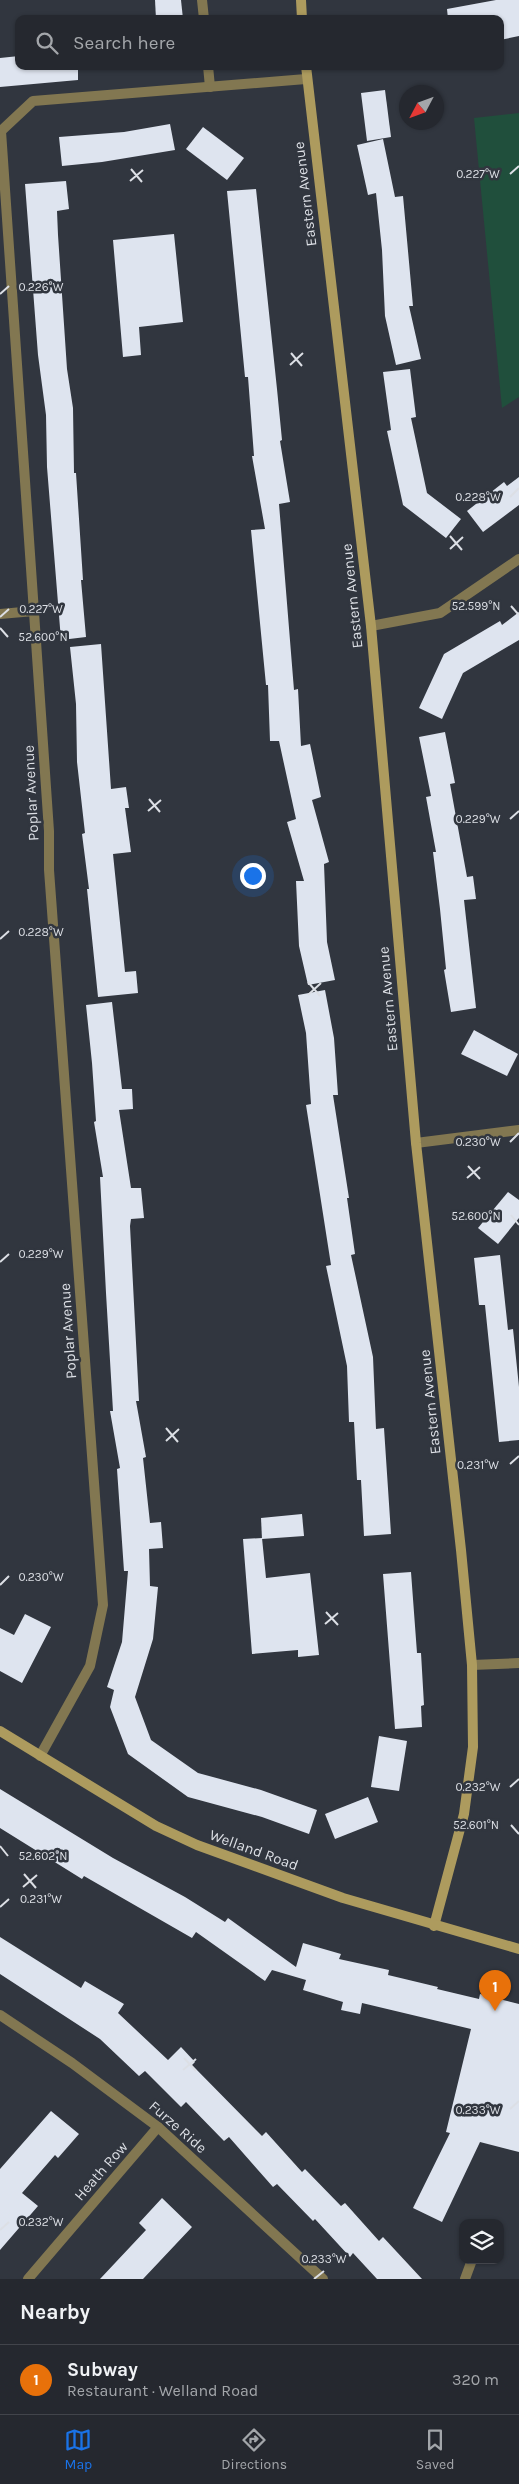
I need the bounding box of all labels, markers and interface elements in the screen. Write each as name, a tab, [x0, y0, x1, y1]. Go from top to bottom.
search box	[15, 15, 504, 70]
icon: search	[33, 29, 61, 57]
text: Search here	[73, 32, 175, 54]
north arrow	[399, 85, 444, 130]
street label: Eastern Avenue	[290, 141, 320, 247]
text: 0.227°W	[456, 167, 500, 181]
text: 0.226°W	[19, 280, 64, 294]
text: 0.228°W	[455, 490, 501, 504]
street label: Eastern Avenue	[338, 543, 366, 649]
text: 52.599°N	[452, 599, 500, 613]
text: 0.227°W	[19, 602, 63, 616]
text: 52.600°N	[18, 630, 68, 644]
street label: Poplar Avenue	[19, 745, 43, 841]
text: 0.229°W	[456, 812, 501, 826]
your location	[240, 863, 266, 889]
text: 0.228°W	[18, 925, 64, 939]
street label: Eastern Avenue	[374, 946, 402, 1052]
text: 0.230°W	[455, 1135, 501, 1149]
text: 52.600°N	[451, 1209, 501, 1223]
text: 0.229°W	[19, 1247, 64, 1261]
street label: Poplar Avenue	[56, 1282, 80, 1380]
street label: Eastern Avenue	[416, 1349, 444, 1455]
text: 0.231°W	[457, 1458, 499, 1472]
text: 0.230°W	[18, 1570, 64, 1584]
text: 0.232°W	[455, 1780, 501, 1794]
text: 52.601°N	[453, 1818, 499, 1832]
street label: Welland Road	[207, 1826, 301, 1874]
text: 52.602°N	[18, 1849, 68, 1863]
text: 0.231°W	[20, 1892, 62, 1906]
pin: 1	[479, 1970, 511, 2011]
street label: Furze Ride	[145, 2097, 211, 2157]
text: 0.233°W	[455, 2103, 501, 2117]
street label: Heath Row	[70, 2138, 132, 2204]
text: 0.232°W	[18, 2215, 64, 2229]
map controls	[459, 2219, 504, 2264]
button: layers	[459, 2219, 504, 2264]
text: 0.233°W	[301, 2252, 347, 2266]
text: Nearby	[20, 2300, 90, 2324]
text: Subway	[67, 2359, 138, 2381]
text: 1	[33, 2370, 39, 2389]
text: 320 m	[452, 2370, 499, 2389]
text: Restaurant · Welland Road	[67, 2381, 258, 2400]
tab: Map	[64, 2426, 92, 2473]
tab: Directions	[221, 2426, 287, 2473]
tab: Saved	[416, 2426, 455, 2473]

